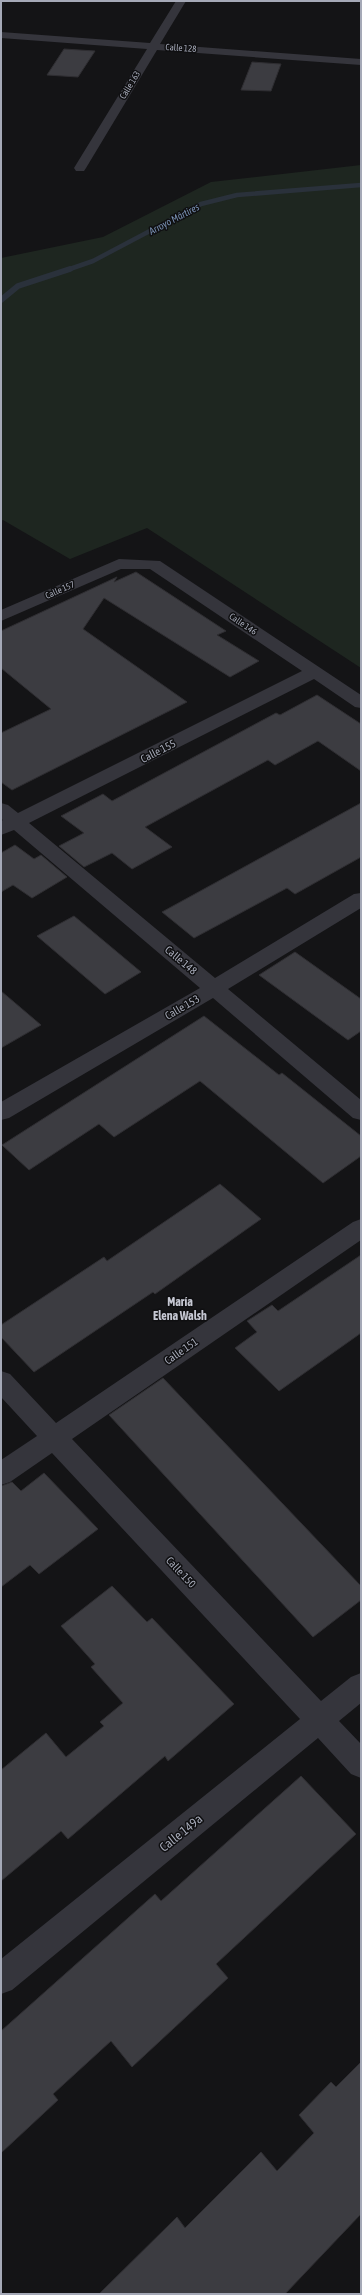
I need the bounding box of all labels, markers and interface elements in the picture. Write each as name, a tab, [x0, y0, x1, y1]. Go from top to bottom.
street label: Calle 128	[165, 42, 197, 54]
street label: Calle 163	[118, 69, 142, 101]
water label: Arroyo Mártires	[146, 201, 201, 237]
street label: Calle 157	[44, 579, 76, 601]
street label: Calle 146	[227, 611, 259, 637]
street label: Calle 155	[138, 737, 178, 765]
street label: Calle 148	[163, 943, 199, 977]
street label: Calle 153	[163, 992, 201, 1022]
district label: María Elena Walsh	[153, 1295, 207, 1323]
street label: Calle 151	[162, 1335, 200, 1367]
street label: Calle 150	[164, 1554, 198, 1590]
street label: Calle 149a	[157, 1811, 205, 1855]

